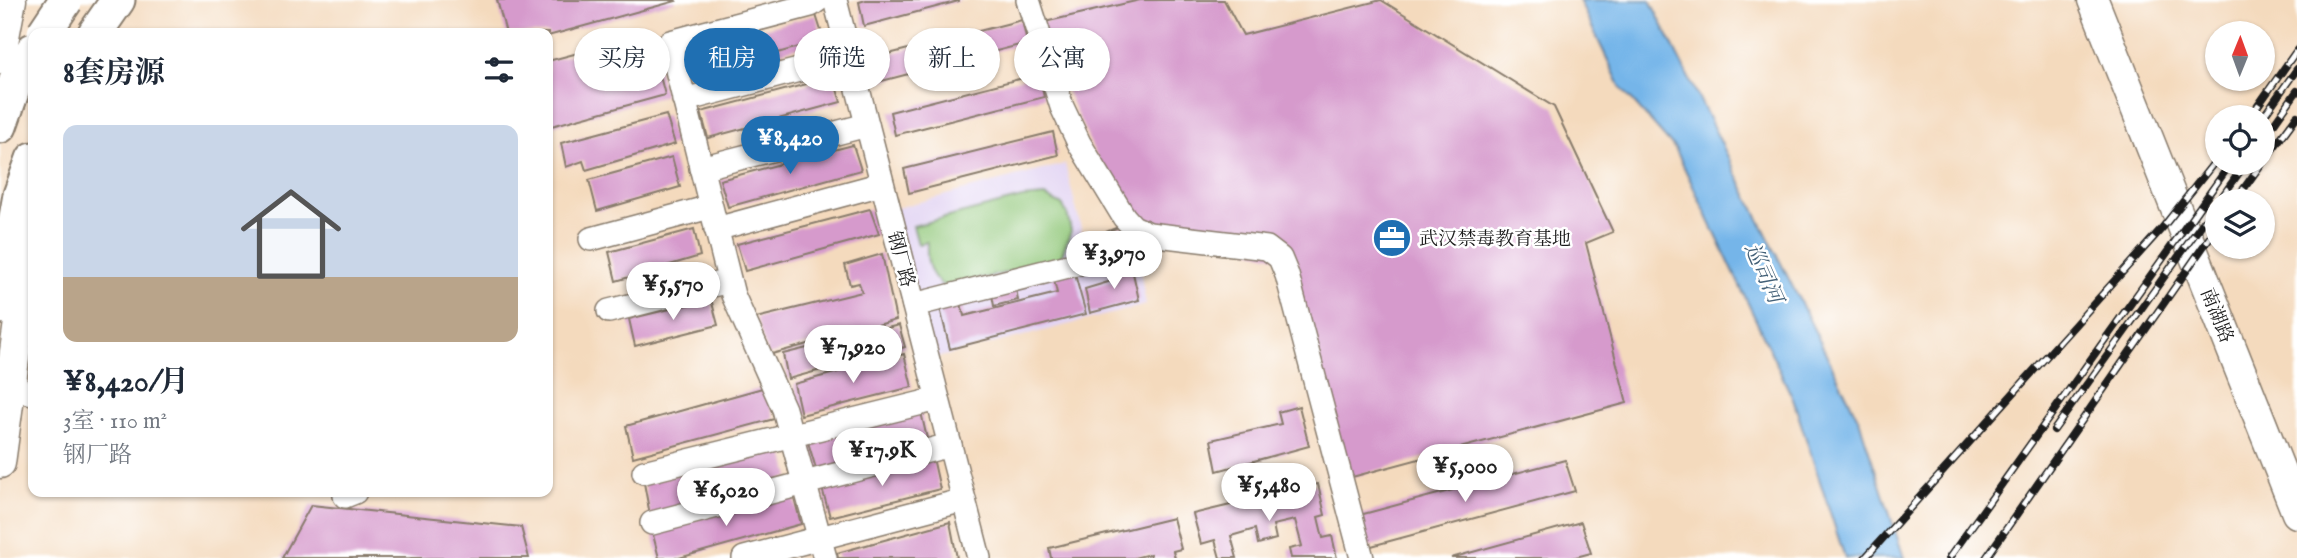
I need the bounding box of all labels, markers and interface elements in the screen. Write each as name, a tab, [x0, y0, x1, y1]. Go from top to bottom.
north arrow	[2205, 21, 2275, 91]
map controls	[2205, 21, 2275, 259]
chip: 买房	[574, 28, 670, 91]
chip: 租房	[684, 28, 780, 91]
chip: 筛选	[794, 28, 890, 91]
chip: 新上	[904, 28, 1000, 91]
chip: 公寓	[1014, 28, 1110, 91]
icon: filters	[480, 51, 518, 89]
text: 8套房源	[63, 55, 165, 93]
button: locate	[2205, 105, 2275, 175]
pin: ¥8,420	[733, 116, 847, 176]
text: ¥8,420	[757, 124, 823, 153]
icon: home	[228, 171, 354, 297]
button: layers	[2205, 189, 2275, 259]
office icon: 武汉禁毒教育基地	[1371, 217, 1413, 259]
place label: 武汉禁毒教育基地	[1419, 228, 1571, 252]
street label: 钢厂路	[881, 229, 919, 290]
pin: ¥3,970	[1057, 232, 1171, 291]
text: ¥3,970	[1082, 239, 1146, 268]
water label: 巡司河	[1737, 239, 1789, 312]
pin: ¥5,570	[616, 262, 730, 322]
text: ¥5,570	[642, 270, 704, 299]
street label: 南湖路	[2194, 285, 2238, 347]
pin: ¥7,920	[796, 326, 910, 385]
text: ¥7,920	[820, 333, 886, 362]
text: ¥8,420/月	[63, 364, 189, 402]
text: 3室 · 110 m²	[63, 407, 167, 436]
pin: ¥17.9K	[825, 428, 939, 488]
text: ¥17.9K	[848, 436, 916, 465]
text: 钢厂路	[63, 441, 132, 470]
pin: ¥5,000	[1408, 444, 1522, 504]
text: ¥5,000	[1432, 452, 1498, 481]
pin: ¥5,480	[1212, 463, 1326, 523]
pin: ¥6,020	[669, 468, 783, 528]
text: ¥5,480	[1237, 471, 1301, 500]
text: ¥6,020	[693, 476, 759, 505]

